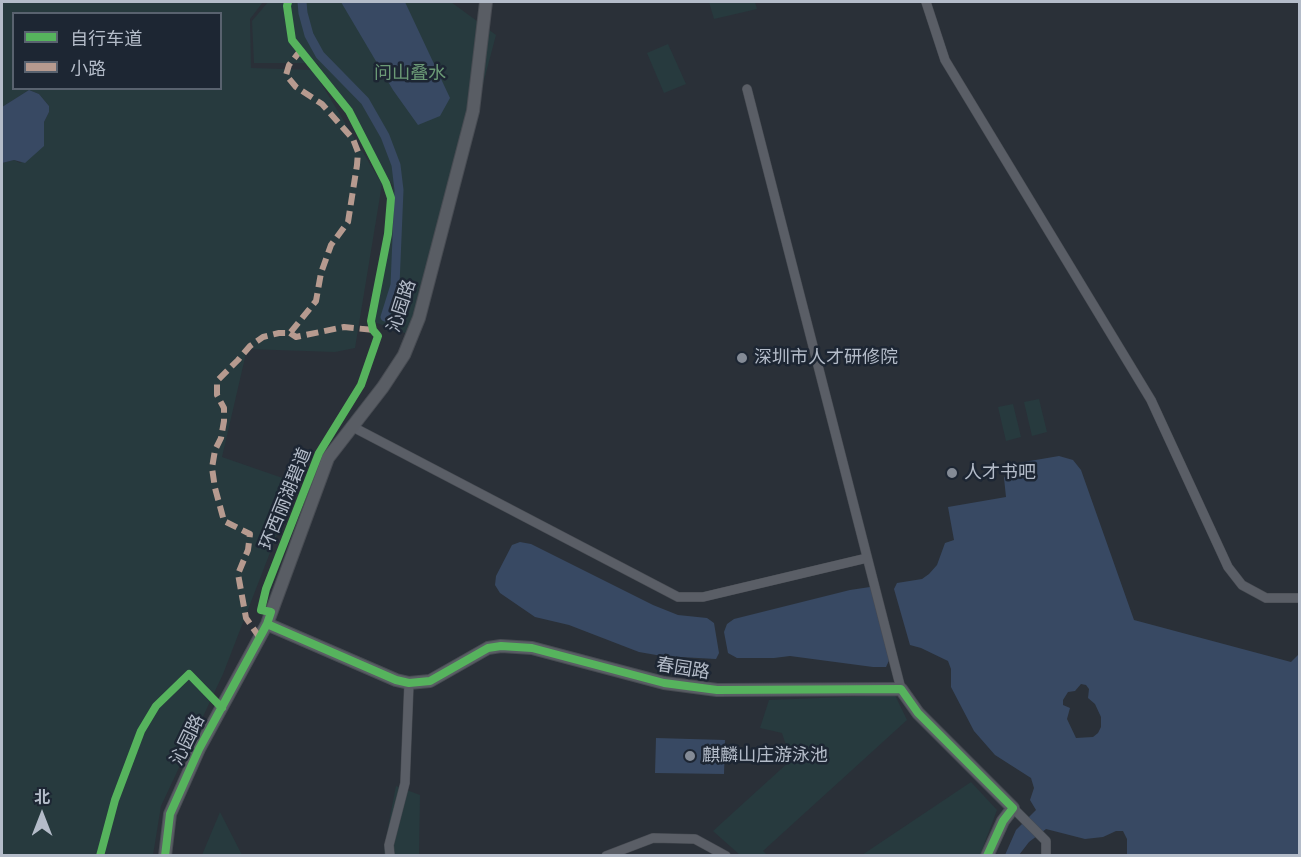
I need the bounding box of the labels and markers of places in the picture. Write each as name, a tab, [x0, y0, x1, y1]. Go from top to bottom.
place label: 深圳市人才研修院	[754, 347, 898, 369]
marker: 深圳市人才研修院	[735, 351, 749, 365]
place label: 人才书吧	[964, 462, 1036, 484]
marker: 人才书吧	[945, 466, 959, 480]
place label: 麒麟山庄游泳池	[702, 745, 828, 767]
marker: 麒麟山庄游泳池	[683, 749, 697, 763]

